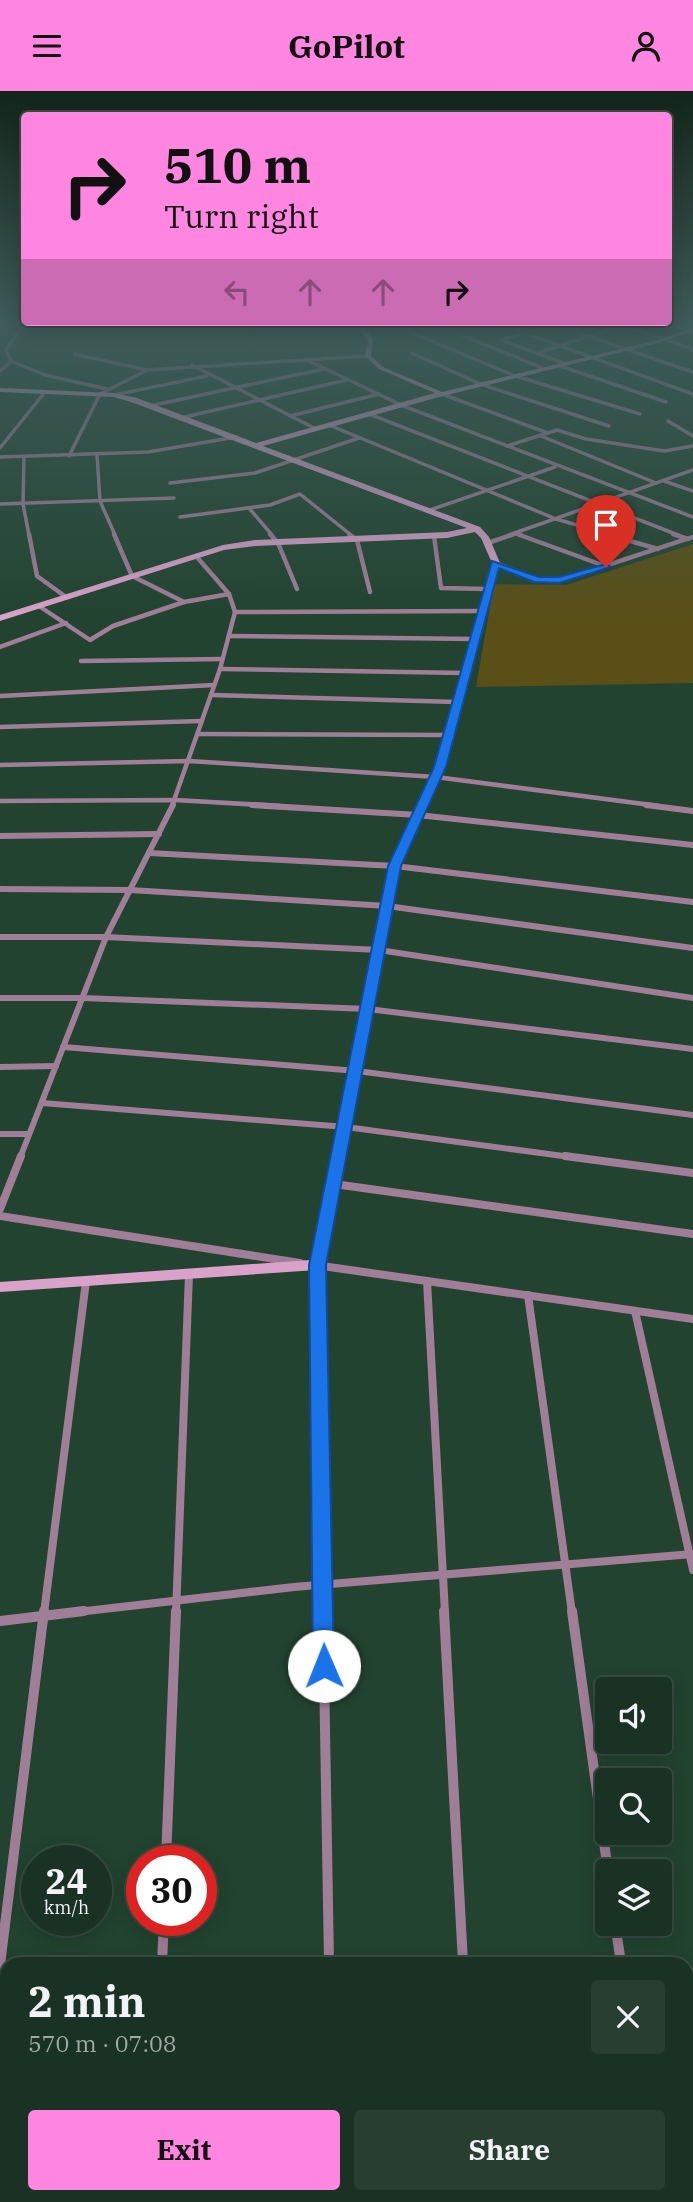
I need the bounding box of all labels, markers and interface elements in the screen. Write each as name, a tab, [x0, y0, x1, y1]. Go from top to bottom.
text: GoPilot	[288, 25, 405, 67]
icon: menu	[28, 27, 66, 65]
icon: person	[627, 27, 665, 65]
text: 510 m	[164, 133, 311, 196]
icon: right	[49, 140, 140, 231]
text: Turn right	[164, 195, 319, 237]
icon: left	[218, 273, 256, 311]
icon: ahead	[291, 273, 329, 311]
icon: ahead	[364, 273, 402, 311]
icon: right	[437, 273, 475, 311]
pin	[576, 495, 636, 567]
icon: arrive	[587, 506, 625, 544]
position arrow	[287, 1629, 361, 1703]
map controls	[595, 1677, 672, 1936]
button: sound	[595, 1677, 672, 1754]
button: search	[595, 1768, 672, 1845]
speed limit sign: 30	[126, 1845, 217, 1936]
text: 24	[45, 1858, 88, 1904]
button: layers	[595, 1859, 672, 1936]
text: km/h	[44, 1896, 89, 1919]
text: 2 min	[28, 1974, 146, 2029]
button: close	[591, 1980, 665, 2054]
text: 570 m · 07:08	[28, 2028, 177, 2058]
button: Exit	[28, 2110, 340, 2190]
button: Share	[354, 2110, 665, 2190]

